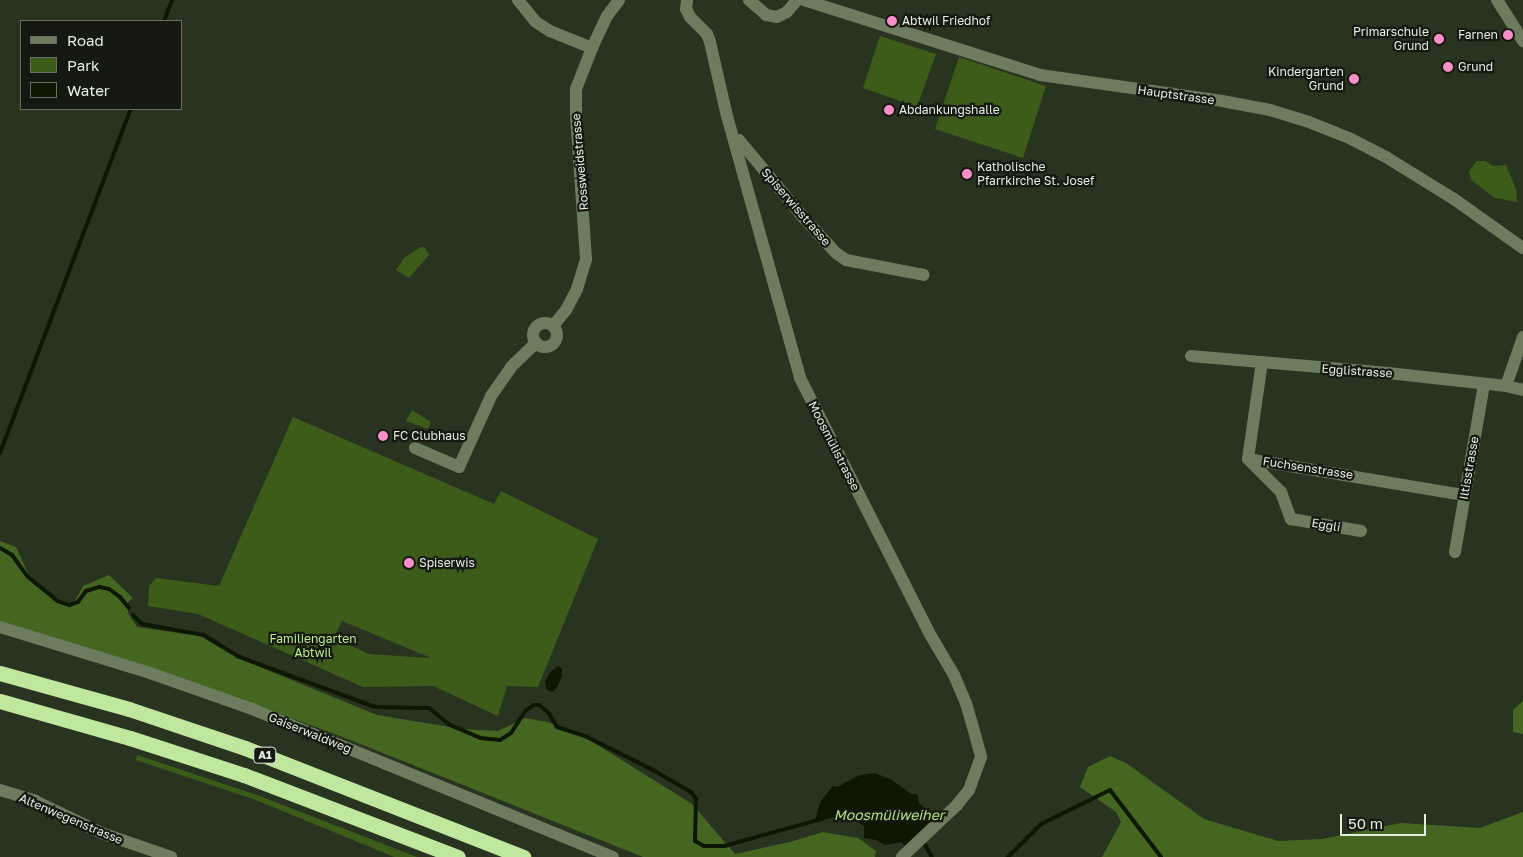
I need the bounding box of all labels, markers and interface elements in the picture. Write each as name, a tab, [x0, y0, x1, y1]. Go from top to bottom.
place label: Abtwil Friedhof	[902, 14, 990, 28]
marker: Abtwil Friedhof	[886, 15, 898, 27]
legend	[20, 20, 182, 110]
place label: Primarschule Grund	[1353, 25, 1429, 53]
place label: Farnen	[1458, 28, 1498, 42]
marker: Farnen	[1502, 29, 1514, 41]
text: Road	[67, 31, 104, 49]
marker: Primarschule Grund	[1433, 33, 1445, 45]
text: Park	[67, 56, 99, 74]
place label: Grund	[1458, 60, 1493, 74]
marker: Grund	[1442, 61, 1454, 73]
place label: Kindergarten Grund	[1268, 65, 1344, 93]
marker: Kindergarten Grund	[1348, 73, 1360, 85]
text: Water	[67, 81, 110, 99]
street label: Hauptstrasse	[1137, 82, 1215, 108]
place label: Abdankungshalle	[899, 103, 1000, 117]
marker: Abdankungshalle	[883, 104, 895, 116]
street label: Rossweidstrasse	[569, 113, 591, 211]
place label: Katholische Pfarrkirche St. Josef	[977, 160, 1094, 188]
street label: Spiserwisstrasse	[758, 165, 834, 249]
marker: Katholische Pfarrkirche St. Josef	[961, 168, 973, 180]
street label: Egglistrasse	[1321, 361, 1393, 381]
street label: Moosmülistrasse	[805, 399, 863, 493]
place label: FC Clubhaus	[393, 429, 466, 443]
marker: FC Clubhaus	[377, 430, 389, 442]
street label: Iltisstrasse	[1456, 435, 1482, 501]
street label: Fuchsenstrasse	[1262, 454, 1354, 482]
street label: Eggli	[1310, 515, 1342, 535]
place label: Spiserwis	[419, 556, 475, 570]
marker: Spiserwis	[403, 557, 415, 569]
park label: Familiengarten Abtwil	[269, 632, 357, 660]
street label: Gaiserwaldweg	[267, 710, 353, 756]
road number: A1	[252, 746, 278, 764]
street label: Altenwegenstrasse	[17, 791, 125, 847]
scale bar	[1343, 804, 1429, 836]
water label: Moosmüliweiher	[834, 807, 944, 823]
text: 50 m	[1348, 814, 1383, 832]

